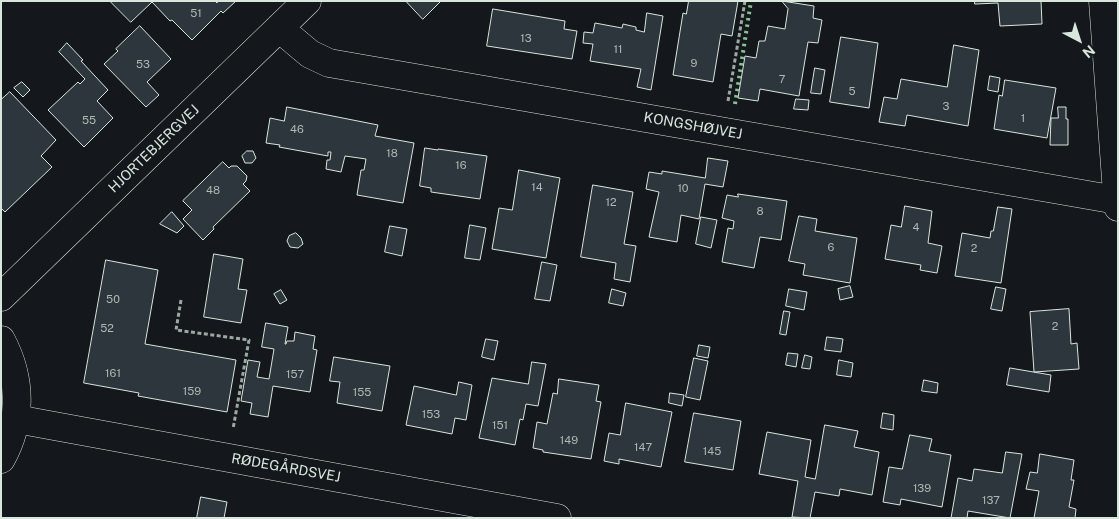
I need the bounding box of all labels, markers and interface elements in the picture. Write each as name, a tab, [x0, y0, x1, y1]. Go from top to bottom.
house number: 51	[190, 7, 202, 21]
north arrow	[1054, 15, 1104, 65]
house number: 13	[520, 32, 532, 46]
text: N	[1079, 42, 1098, 61]
house number: 11	[614, 43, 622, 57]
house number: 9	[691, 57, 697, 71]
house number: 53	[136, 58, 150, 72]
house number: 7	[779, 73, 785, 87]
house number: 5	[848, 85, 856, 99]
house number: 3	[943, 100, 949, 114]
street label: HJORTEBJERGVEJ	[105, 102, 203, 196]
street label: KONGSHØJVEJ	[642, 109, 744, 143]
house number: 1	[1021, 112, 1025, 126]
house number: 55	[82, 114, 96, 128]
house number: 46	[290, 123, 304, 137]
house number: 18	[386, 147, 398, 161]
house number: 16	[455, 159, 467, 173]
house number: 14	[531, 181, 543, 195]
house number: 10	[677, 182, 689, 196]
house number: 48	[206, 184, 220, 198]
house number: 12	[605, 196, 617, 210]
house number: 8	[756, 205, 764, 219]
house number: 4	[913, 221, 919, 235]
house number: 6	[828, 241, 834, 255]
house number: 2	[971, 242, 977, 256]
house number: 50	[106, 293, 120, 307]
house number: 2	[1052, 320, 1058, 334]
house number: 52	[100, 322, 114, 336]
house number: 161	[105, 367, 121, 381]
house number: 157	[286, 368, 304, 382]
house number: 159	[183, 385, 201, 399]
house number: 155	[353, 386, 371, 400]
house number: 153	[422, 408, 440, 422]
house number: 151	[492, 419, 508, 433]
house number: 149	[560, 434, 578, 448]
house number: 147	[634, 441, 652, 455]
house number: 145	[703, 445, 721, 459]
street label: RØDEGÅRDSVEJ	[230, 450, 342, 486]
house number: 139	[913, 482, 931, 496]
house number: 137	[982, 494, 1000, 508]

